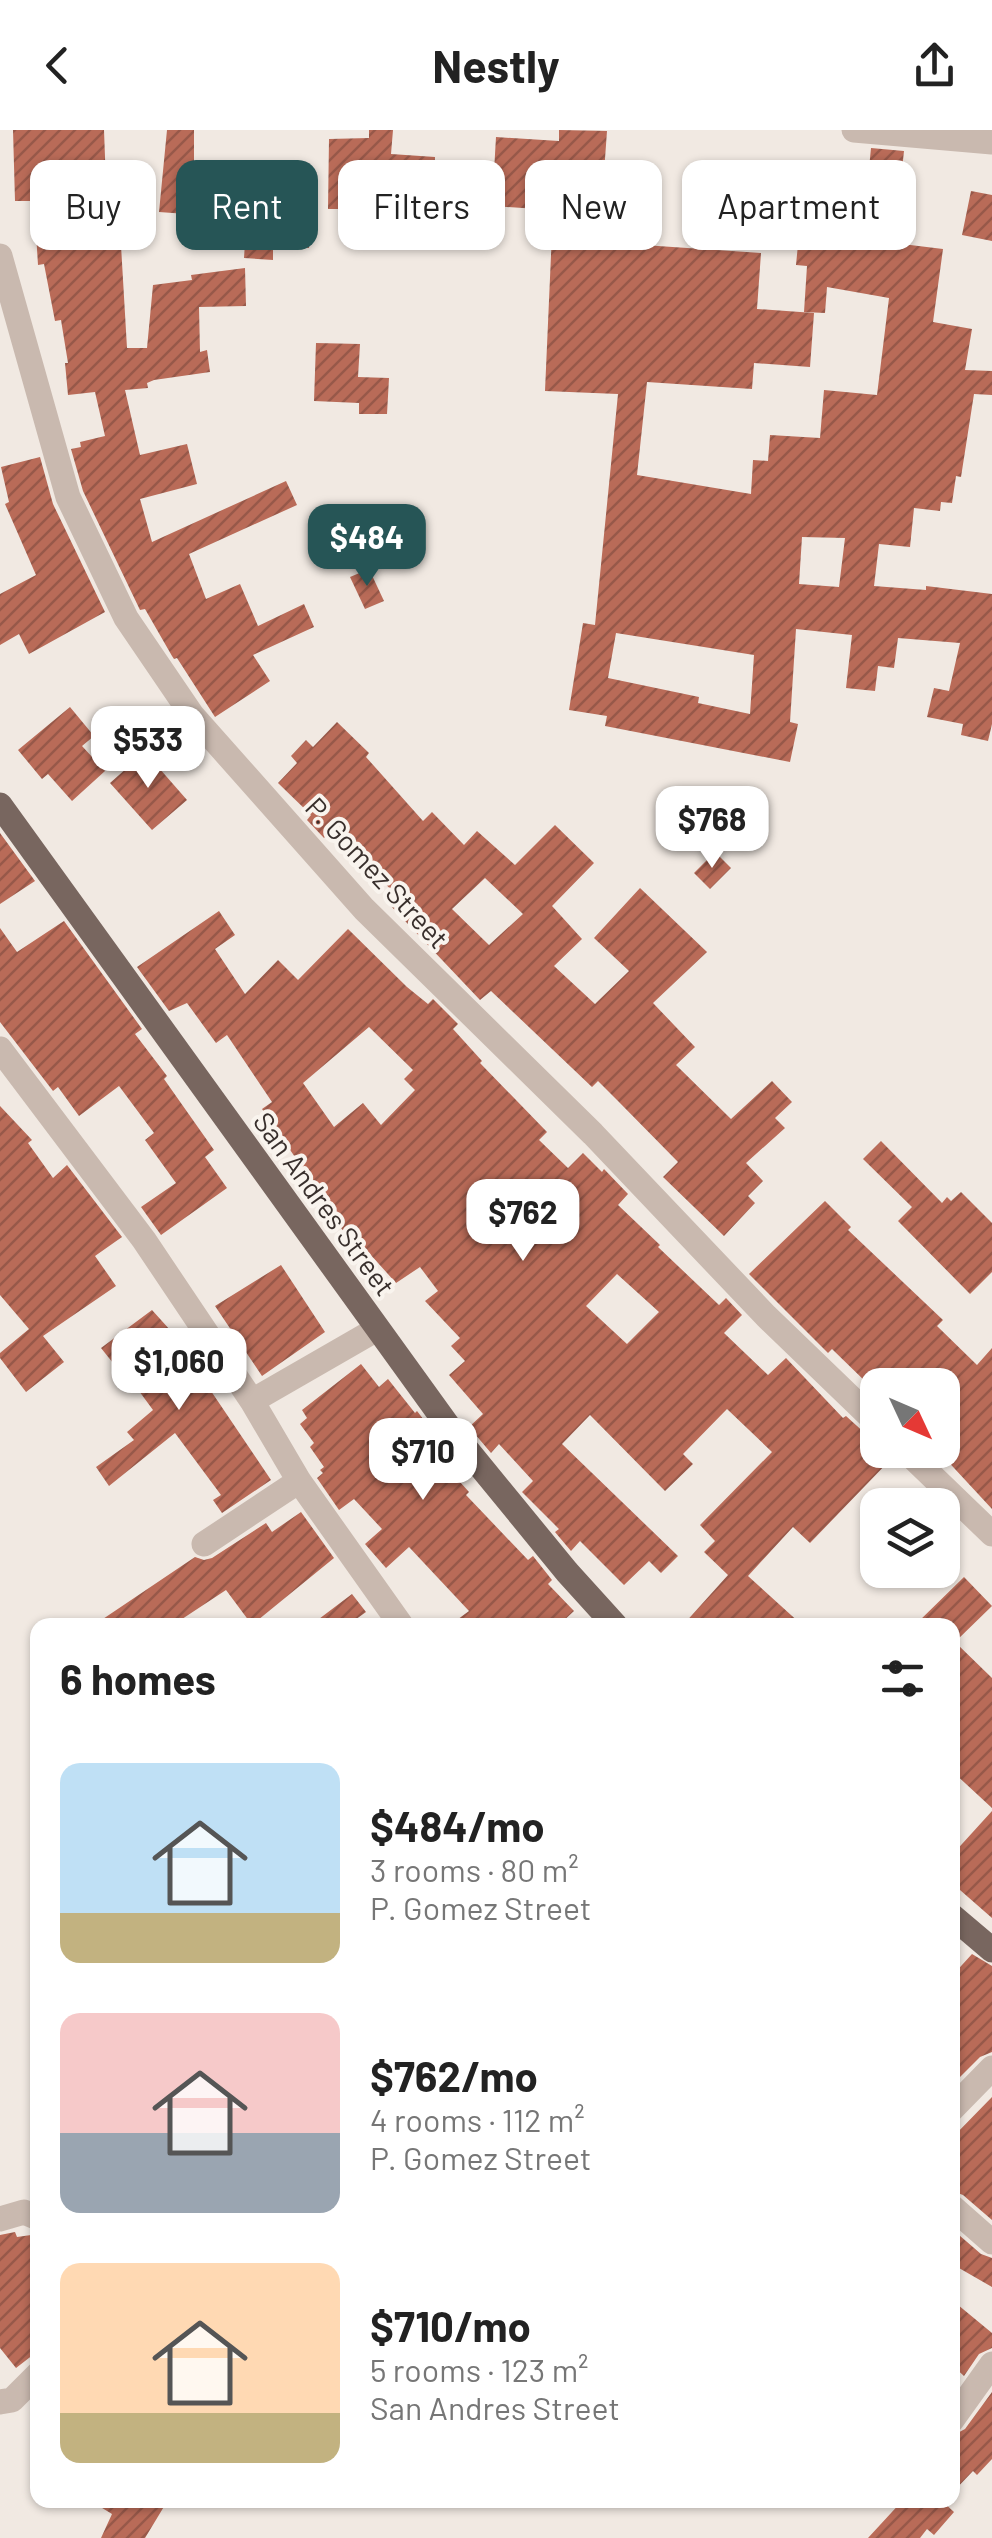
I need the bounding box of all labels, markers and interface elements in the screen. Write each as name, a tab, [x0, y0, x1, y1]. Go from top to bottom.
icon: back	[30, 38, 85, 93]
text: Nestly	[432, 38, 560, 92]
icon: share	[907, 38, 962, 93]
chip: Buy	[30, 160, 156, 250]
chip: Rent	[176, 160, 318, 250]
chip: Filters	[338, 160, 505, 250]
chip: New	[525, 160, 662, 250]
chip: Apartment	[682, 160, 916, 250]
pin: $484	[308, 504, 426, 589]
text: $484	[330, 517, 404, 555]
pin: $533	[89, 706, 207, 791]
text: $533	[113, 719, 183, 757]
pin: $768	[653, 786, 771, 871]
street label: P. Gomez Street	[299, 790, 456, 955]
text: $768	[678, 799, 746, 837]
street label: San Andres Street	[247, 1105, 403, 1302]
pin: $762	[464, 1179, 582, 1264]
text: $762	[488, 1192, 558, 1230]
pin: $1,060	[98, 1328, 260, 1413]
text: $1,060	[134, 1341, 224, 1379]
north arrow	[860, 1368, 960, 1468]
map controls	[860, 1368, 960, 1588]
pin: $710	[364, 1418, 482, 1503]
text: $710	[391, 1431, 455, 1469]
button: layers	[860, 1488, 960, 1588]
icon: filters	[875, 1651, 930, 1706]
text: 6 homes	[60, 1653, 216, 1703]
text: $484/mo	[370, 1800, 545, 1850]
icon: home	[140, 1803, 260, 1923]
text: 3 rooms · 80 m²	[370, 1850, 579, 1888]
text: P. Gomez Street	[370, 1888, 591, 1926]
text: $762/mo	[370, 2050, 538, 2100]
icon: home	[140, 2053, 260, 2173]
text: 4 rooms · 112 m²	[370, 2100, 585, 2138]
text: P. Gomez Street	[370, 2138, 591, 2176]
text: $710/mo	[370, 2300, 531, 2350]
icon: home	[140, 2303, 260, 2423]
text: 5 rooms · 123 m²	[370, 2350, 589, 2388]
text: San Andres Street	[370, 2388, 620, 2426]

